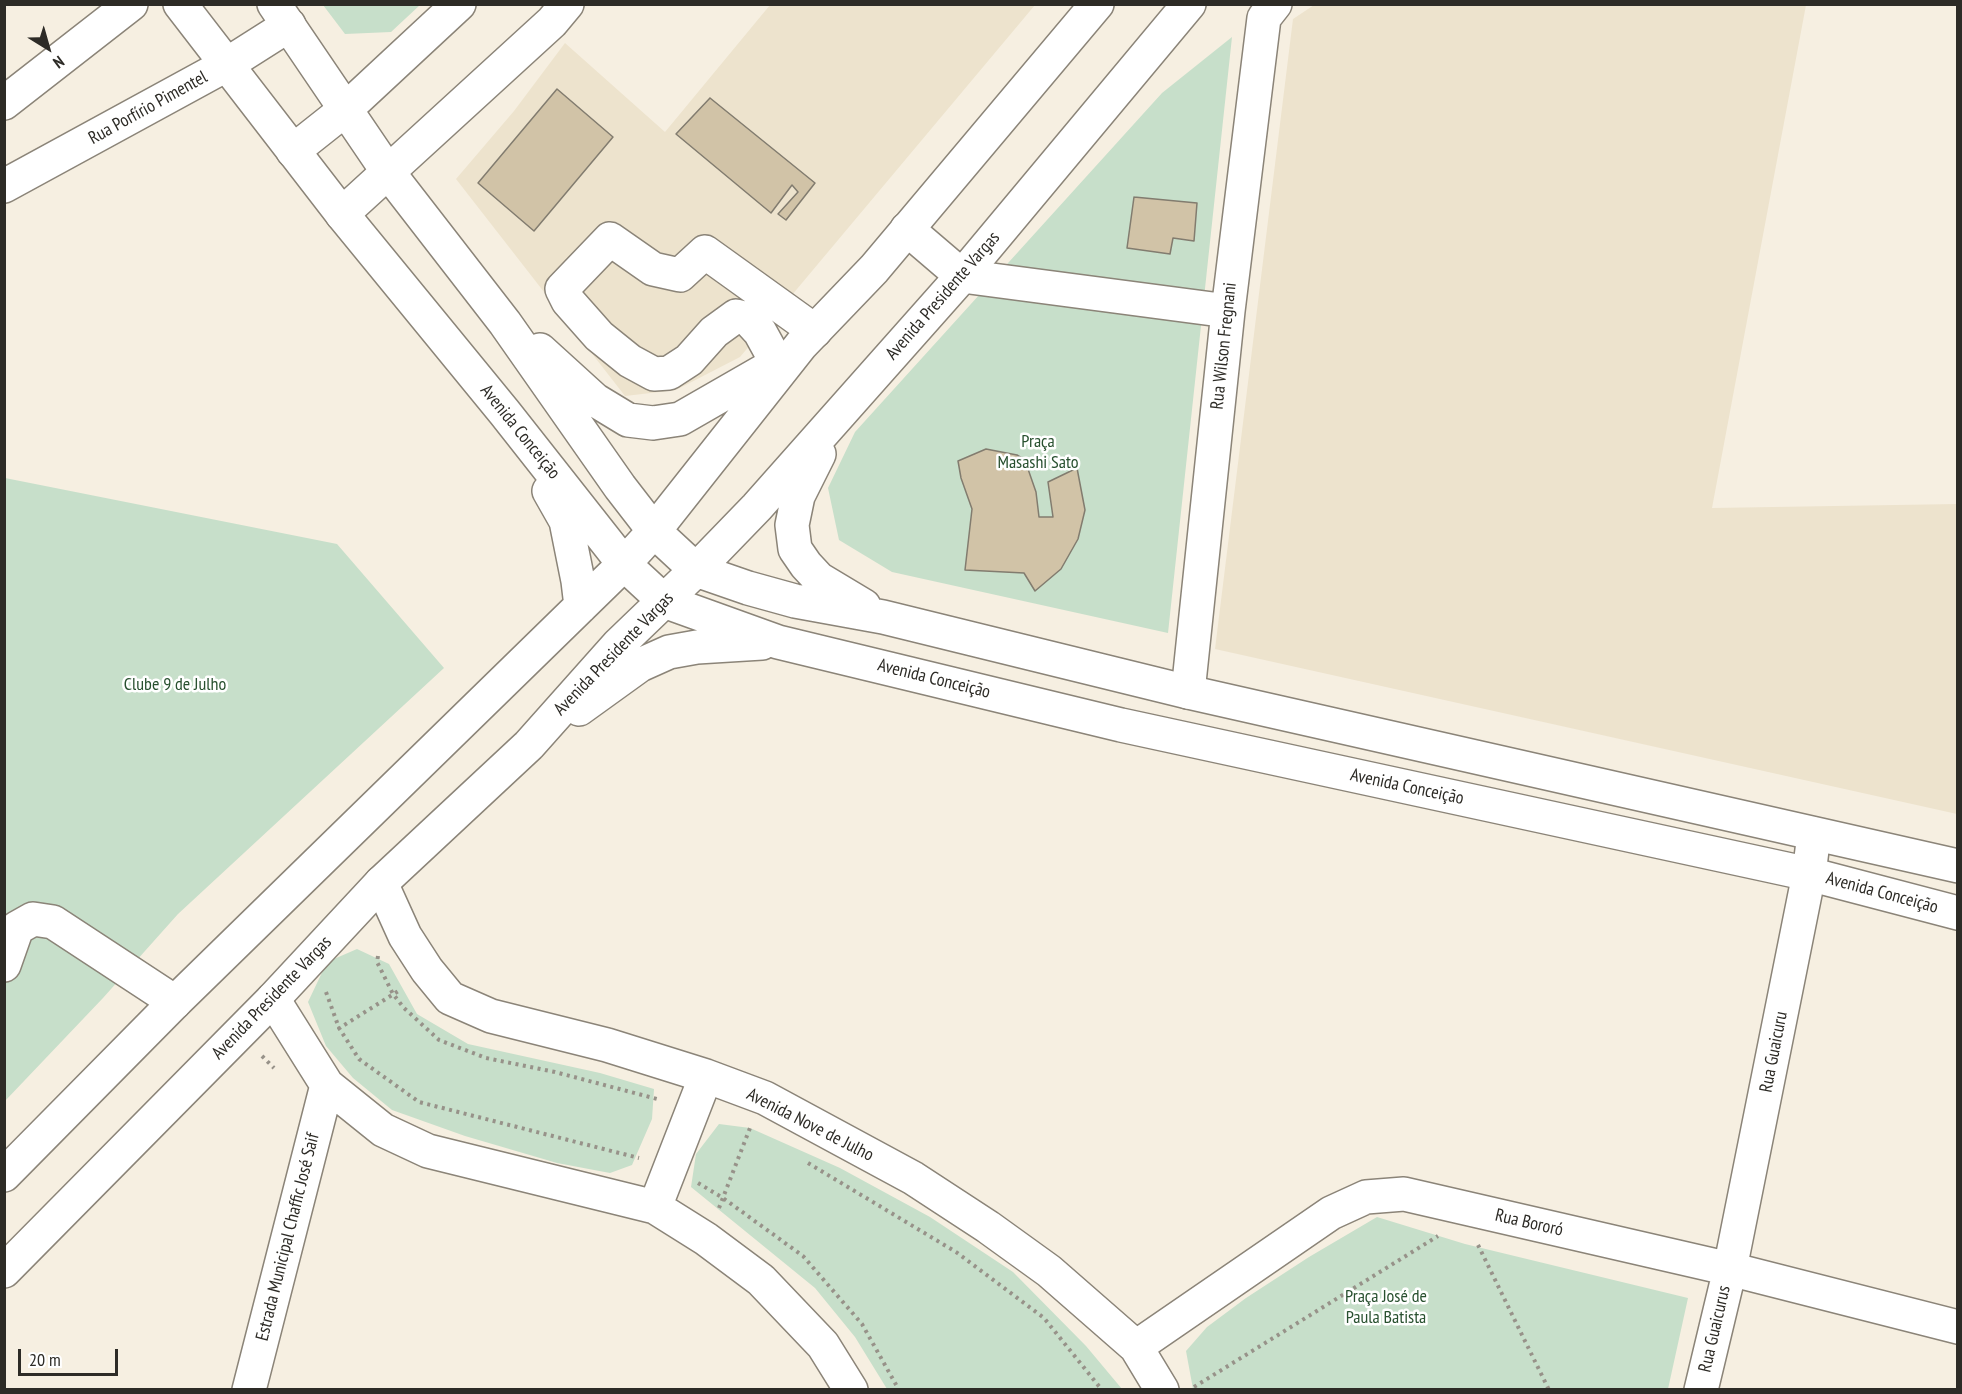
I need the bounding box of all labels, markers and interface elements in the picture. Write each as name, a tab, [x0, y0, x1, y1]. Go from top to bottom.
north arrow	[18, 18, 78, 78]
text: N	[49, 52, 68, 73]
street label: Rua Porfírio Pimentel	[85, 66, 211, 150]
street label: Avenida Presidente Vargas	[881, 227, 1005, 365]
street label: Rua Wilson Fregnani	[1207, 281, 1241, 411]
street label: Avenida Conceição	[475, 380, 565, 484]
park label: Praça Masashi Sato	[997, 431, 1079, 474]
street label: Avenida Presidente Vargas	[550, 588, 678, 720]
street label: Avenida Conceição	[875, 655, 993, 703]
park label: Clube 9 de Julho	[124, 674, 226, 696]
street label: Avenida Conceição	[1348, 764, 1466, 810]
street label: Avenida Conceição	[1824, 868, 1940, 918]
street label: Avenida Presidente Vargas	[208, 932, 336, 1064]
street label: Rua Guaicuru	[1756, 1010, 1792, 1094]
street label: Avenida Nove de Julho	[743, 1084, 877, 1166]
street label: Estrada Municipal Chaffic José Saif	[252, 1131, 324, 1343]
street label: Rua Bororó	[1493, 1205, 1565, 1241]
street label: Rua Guaicurus	[1695, 1284, 1735, 1374]
park label: Praça José de Paula Batista	[1345, 1286, 1427, 1328]
scale bar	[21, 1337, 122, 1375]
text: 20 m	[29, 1348, 61, 1371]

